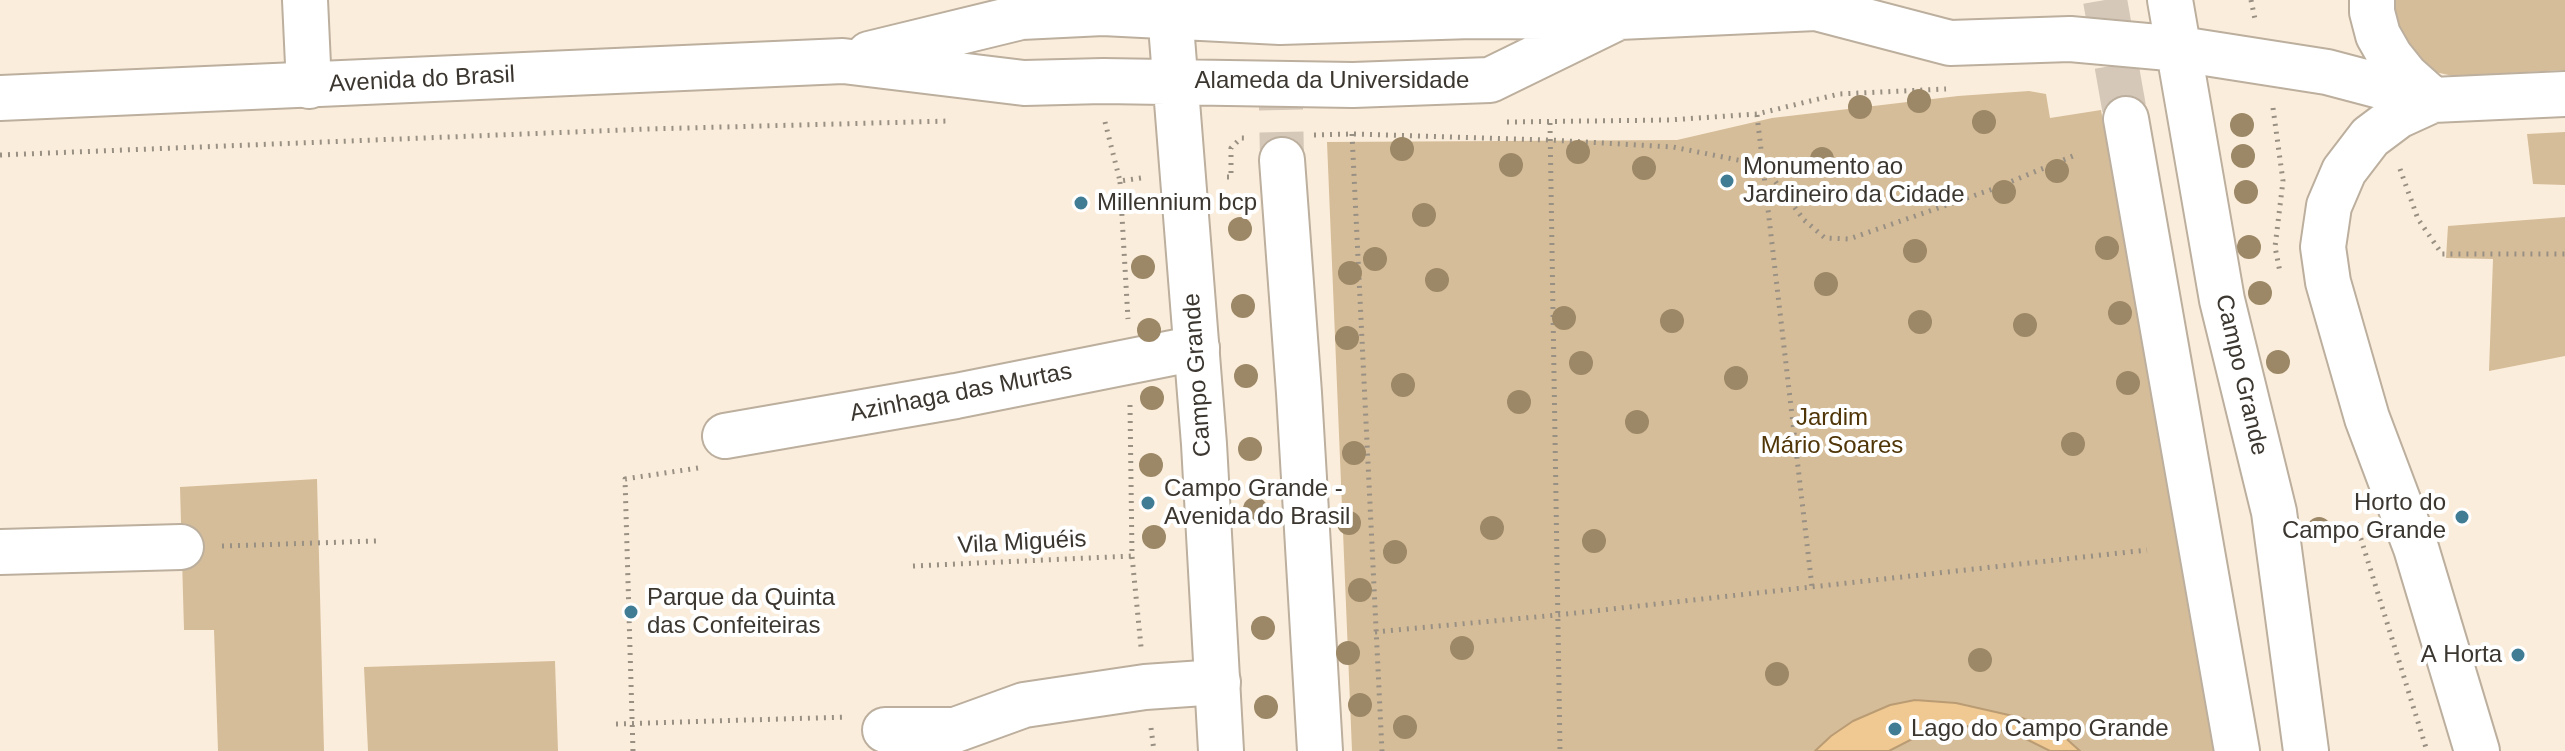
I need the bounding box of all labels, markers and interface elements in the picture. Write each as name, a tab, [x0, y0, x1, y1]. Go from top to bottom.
street label: Avenida do Brasil	[328, 61, 516, 99]
street label: Alameda da Universidade	[1195, 67, 1469, 95]
place label: Monumento ao Jardineiro da Cidade	[1743, 153, 1964, 209]
marker: Monumento ao Jardineiro da Cidade	[1718, 172, 1736, 190]
place label: Millennium bcp	[1097, 189, 1257, 217]
marker: Millennium bcp	[1072, 194, 1090, 212]
street label: Campo Grande	[1178, 292, 1218, 458]
street label: Campo Grande	[2209, 292, 2273, 458]
street label: Azinhaga das Murtas	[848, 357, 1074, 429]
park label: Jardim Mário Soares	[1761, 404, 1903, 460]
place label: Campo Grande - Avenida do Brasil	[1164, 475, 1350, 531]
place label: Horto do Campo Grande	[2282, 489, 2446, 545]
marker: Campo Grande - Avenida do Brasil	[1139, 494, 1157, 512]
marker: Horto do Campo Grande	[2453, 508, 2471, 526]
street label: Vila Miguéis	[957, 525, 1087, 561]
place label: Parque da Quinta das Confeiteiras	[647, 584, 835, 640]
marker: Parque da Quinta das Confeiteiras	[622, 603, 640, 621]
place label: A Horta	[2421, 641, 2502, 669]
marker: A Horta	[2509, 646, 2527, 664]
place label: Lago do Campo Grande	[1911, 715, 2169, 743]
marker: Lago do Campo Grande	[1886, 720, 1904, 738]

